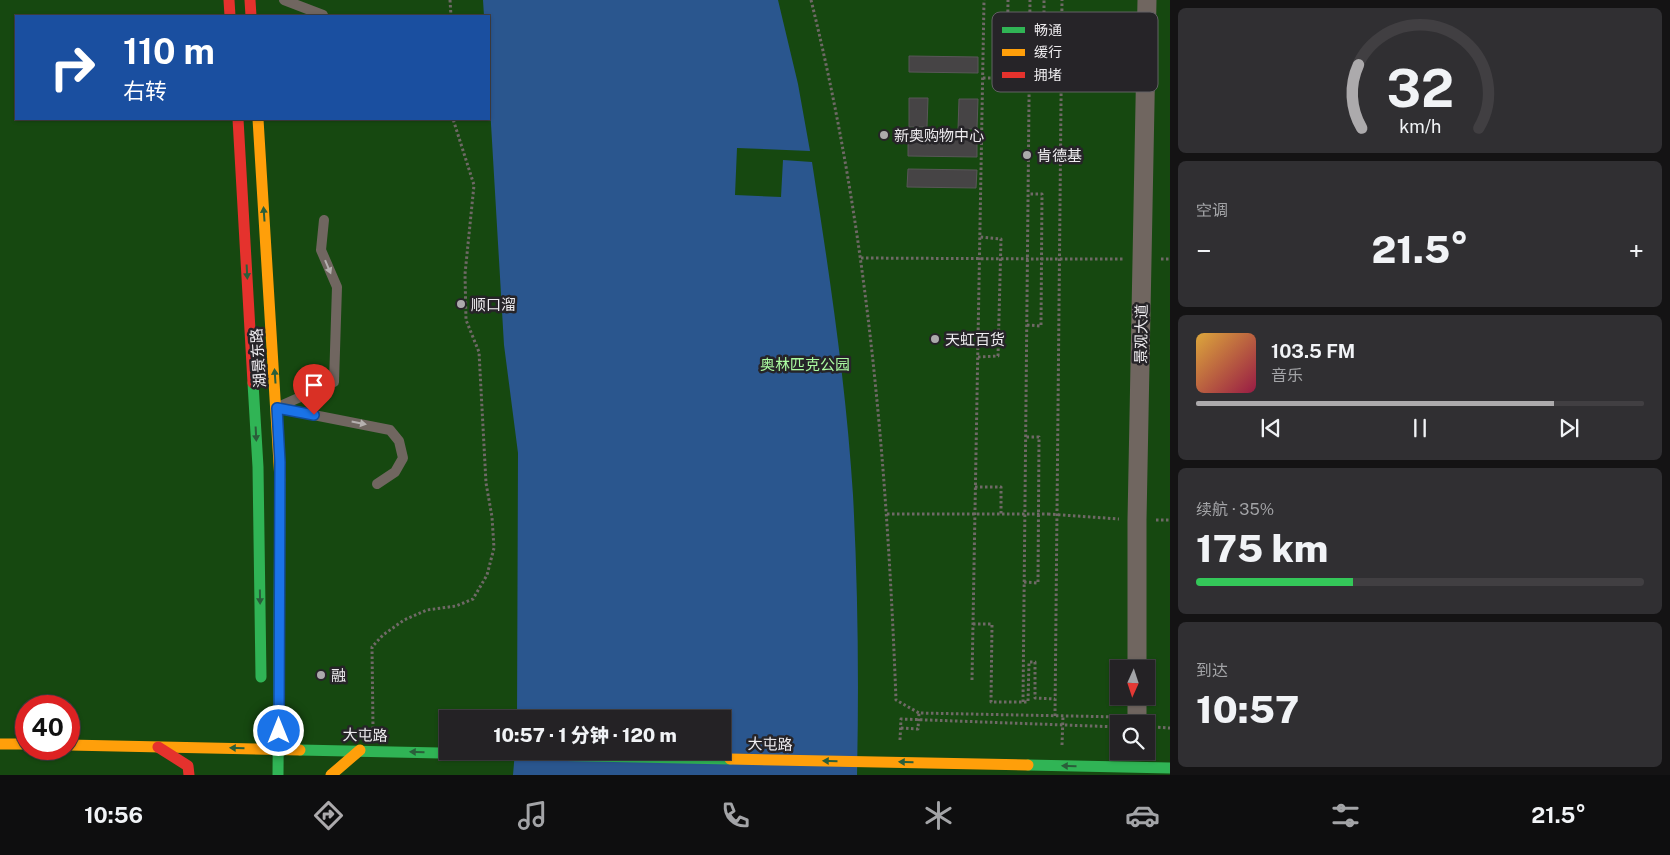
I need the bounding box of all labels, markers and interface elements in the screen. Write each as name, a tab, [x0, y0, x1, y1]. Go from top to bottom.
legend	[992, 12, 1158, 92]
text: 畅通	[1034, 22, 1062, 38]
text: 110 m	[123, 31, 215, 72]
icon: right	[40, 35, 105, 100]
text: 缓行	[1034, 44, 1062, 60]
text: 32	[1386, 58, 1454, 119]
text: 拥堵	[1034, 67, 1062, 83]
text: 右转	[123, 78, 167, 104]
text: km/h	[1399, 116, 1441, 137]
place label: 新奥购物中心	[894, 127, 984, 144]
marker: 新奥购物中心	[878, 129, 890, 141]
place label: 肯德基	[1037, 147, 1082, 164]
marker: 肯德基	[1021, 149, 1033, 161]
text: 空调	[1196, 201, 1228, 220]
one-way arrow	[260, 206, 268, 222]
text: 21.5°	[1372, 227, 1468, 272]
text: −	[1196, 234, 1212, 267]
text: +	[1628, 234, 1644, 267]
one-way arrow	[324, 260, 332, 274]
one-way arrow	[243, 264, 251, 280]
place label: 顺口溜	[471, 296, 516, 313]
marker: 顺口溜	[455, 298, 467, 310]
street label: 景观大道	[1132, 304, 1150, 364]
street label: 湖景东路	[247, 327, 269, 389]
place label: 天虹百货	[945, 331, 1005, 348]
marker: 天虹百货	[929, 333, 941, 345]
text: 103.5 FM	[1271, 340, 1355, 362]
park label: 奥林匹克公园	[760, 356, 850, 373]
pin	[293, 364, 335, 415]
text: 音乐	[1271, 366, 1303, 385]
one-way arrow	[270, 368, 278, 384]
icon: arrive	[300, 371, 328, 399]
icon: previous	[1257, 414, 1285, 442]
icon: pause	[1406, 414, 1434, 442]
icon: next	[1555, 414, 1583, 442]
one-way arrow	[351, 419, 367, 427]
one-way arrow	[253, 427, 261, 443]
text: 续航 · 35%	[1196, 500, 1274, 519]
text: 175 km	[1196, 526, 1328, 571]
one-way arrow	[256, 589, 264, 605]
north arrow	[1110, 660, 1155, 705]
map controls	[1110, 660, 1155, 760]
text: 到达	[1196, 661, 1228, 680]
place label: 融	[331, 667, 346, 684]
marker: 融	[315, 669, 327, 681]
text: 10:57	[1196, 687, 1299, 732]
speed limit sign: 40	[15, 695, 80, 760]
position arrow	[252, 704, 304, 756]
button: search	[1110, 715, 1155, 760]
text: 10:57 · 1 分钟 · 120 m	[493, 724, 677, 746]
street label: 大屯路	[342, 726, 388, 744]
street label: 大屯路	[747, 735, 793, 753]
one-way arrow	[229, 744, 245, 752]
one-way arrow	[409, 747, 425, 755]
one-way arrow	[822, 756, 838, 764]
one-way arrow	[898, 758, 914, 766]
one-way arrow	[1061, 762, 1077, 770]
icon: directions	[311, 798, 346, 833]
icon: music	[515, 798, 550, 833]
icon: phone	[718, 798, 753, 833]
icon: climate	[921, 798, 956, 833]
icon: car	[1125, 798, 1160, 833]
icon: filters	[1328, 798, 1363, 833]
text: 10:56	[84, 802, 143, 828]
text: 21.5°	[1531, 802, 1586, 828]

